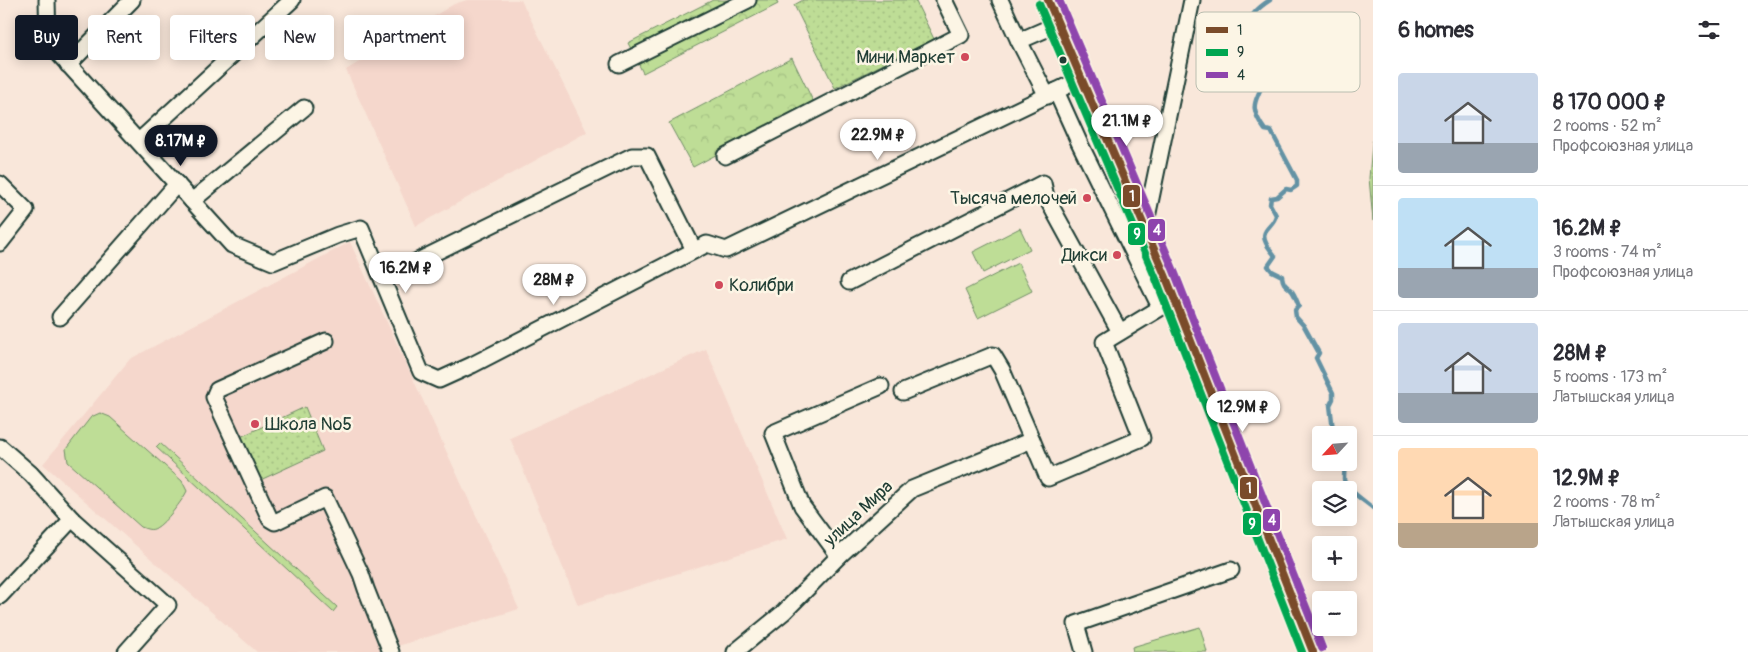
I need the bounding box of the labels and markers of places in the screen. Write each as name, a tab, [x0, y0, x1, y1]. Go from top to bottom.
place label: Мини Маркет	[856, 46, 955, 69]
marker: Мини Маркет	[959, 51, 971, 63]
unlabelled marker	[1058, 55, 1068, 65]
pin: 21.1M ₽	[1081, 104, 1173, 147]
pin: 22.9M ₽	[832, 119, 924, 161]
pin: 8.17M ₽	[135, 124, 227, 167]
place label: Тысяча мелочей	[950, 187, 1077, 210]
marker: Тысяча мелочей	[1081, 192, 1093, 204]
place label: Дикси	[1061, 244, 1107, 267]
marker: Дикси	[1111, 249, 1123, 261]
pin: 16.2M ₽	[360, 252, 452, 294]
pin: 28M ₽	[519, 264, 589, 306]
place label: Колибри	[729, 274, 793, 297]
marker: Колибри	[713, 279, 725, 291]
pin: 12.9M ₽	[1197, 390, 1289, 433]
place label: Школа №5	[265, 413, 352, 436]
marker: Школа №5	[249, 418, 261, 430]

